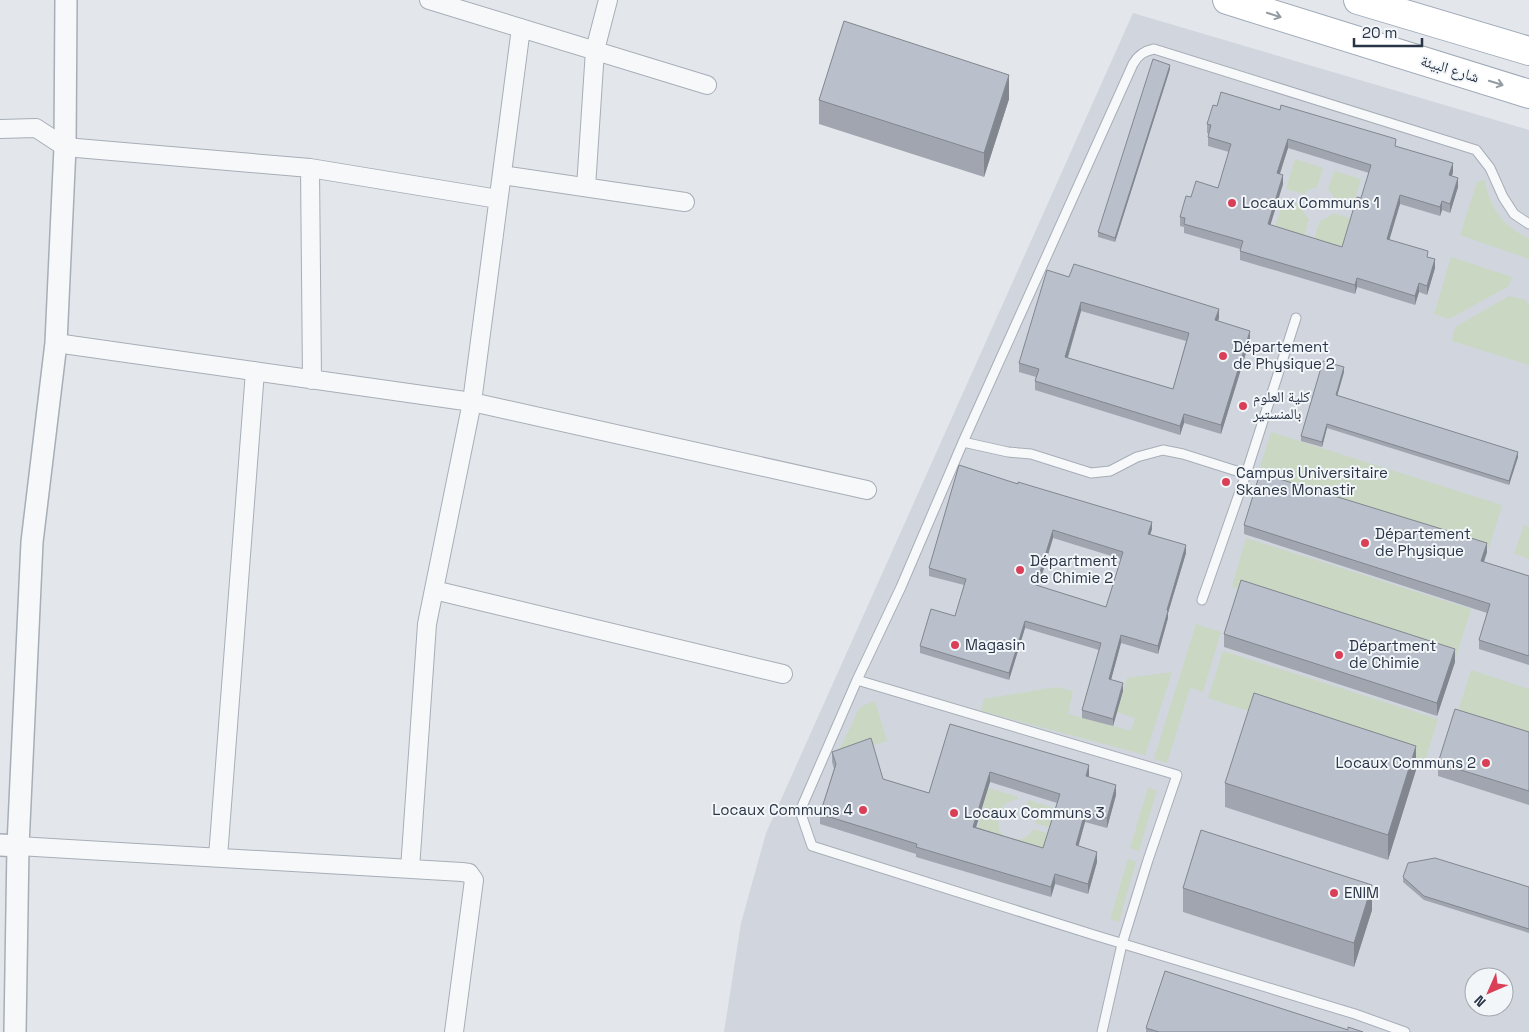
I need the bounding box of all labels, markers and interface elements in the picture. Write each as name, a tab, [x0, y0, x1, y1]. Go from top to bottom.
one-way arrow	[1265, 11, 1281, 21]
scale bar	[1354, 15, 1422, 47]
text: 20 m	[1362, 23, 1397, 42]
street label: شارع البيئة	[1418, 51, 1482, 87]
one-way arrow	[1487, 79, 1503, 89]
place label: Locaux Communs 1	[1242, 193, 1380, 212]
marker: Locaux Communs 1	[1226, 197, 1238, 209]
place label: Département de Physique 2	[1233, 337, 1335, 373]
marker: Département de Physique 2	[1217, 350, 1229, 362]
place label: كلية العلوم بالمنستير	[1252, 387, 1310, 423]
marker: كلية العلوم بالمنستير	[1237, 400, 1249, 412]
place label: Campus Universitaire Skanes Monastir	[1236, 463, 1388, 499]
marker: Campus Universitaire Skanes Monastir	[1220, 476, 1232, 488]
place label: Département de Physique	[1375, 524, 1471, 560]
marker: Département de Physique	[1359, 537, 1371, 549]
place label: Départment de Chimie 2	[1030, 551, 1117, 587]
marker: Départment de Chimie 2	[1014, 564, 1026, 576]
place label: Magasin	[965, 635, 1025, 654]
place label: Départment de Chimie	[1349, 636, 1436, 672]
marker: Magasin	[949, 639, 961, 651]
marker: Départment de Chimie	[1333, 649, 1345, 661]
place label: Locaux Communs 2	[1335, 753, 1476, 772]
marker: Locaux Communs 2	[1480, 757, 1492, 769]
place label: Locaux Communs 4	[712, 800, 853, 819]
place label: Locaux Communs 3	[964, 803, 1105, 822]
marker: Locaux Communs 4	[857, 804, 869, 816]
marker: Locaux Communs 3	[948, 807, 960, 819]
place label: ENIM	[1344, 883, 1379, 902]
marker: ENIM	[1328, 887, 1340, 899]
north arrow	[1464, 967, 1514, 1017]
text: N	[1470, 992, 1489, 1011]

